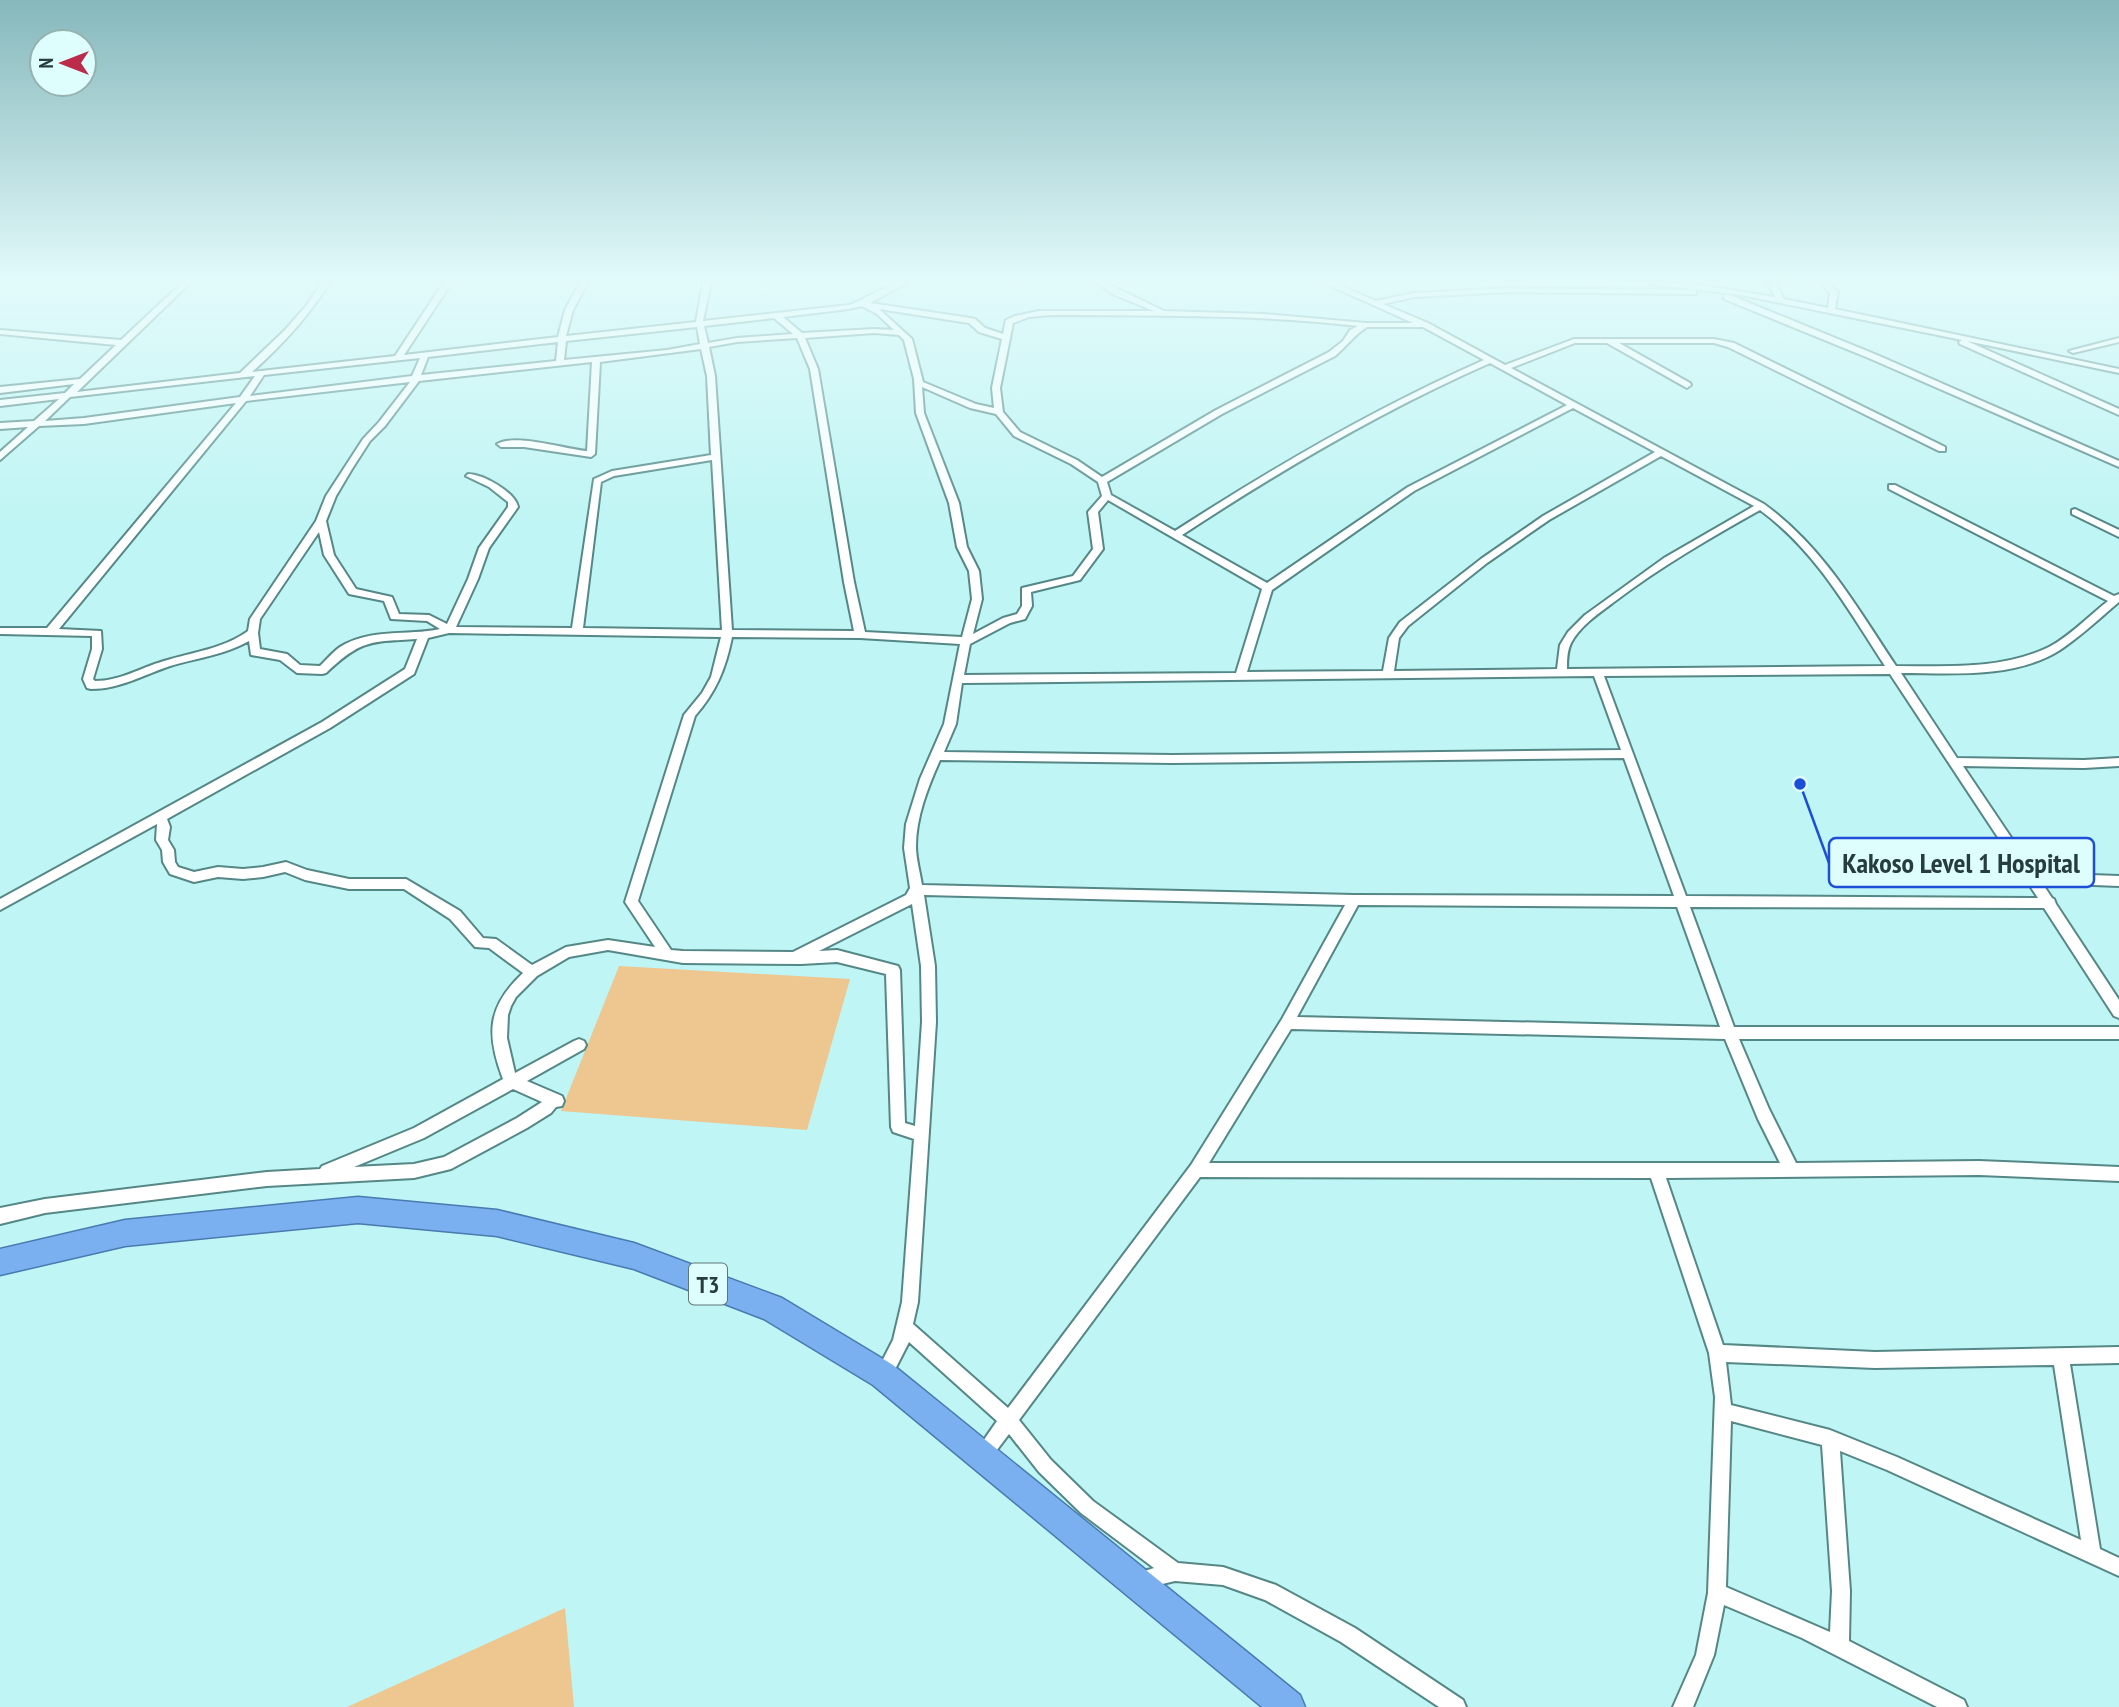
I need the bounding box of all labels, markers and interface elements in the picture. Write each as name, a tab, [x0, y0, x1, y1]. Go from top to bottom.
north arrow	[28, 28, 98, 98]
text: N	[34, 58, 58, 68]
callout: Kakoso Level 1 Hospital	[1829, 838, 2094, 887]
text: Kakoso Level 1 Hospital	[1842, 844, 2080, 881]
road number: T3	[689, 1264, 727, 1304]

